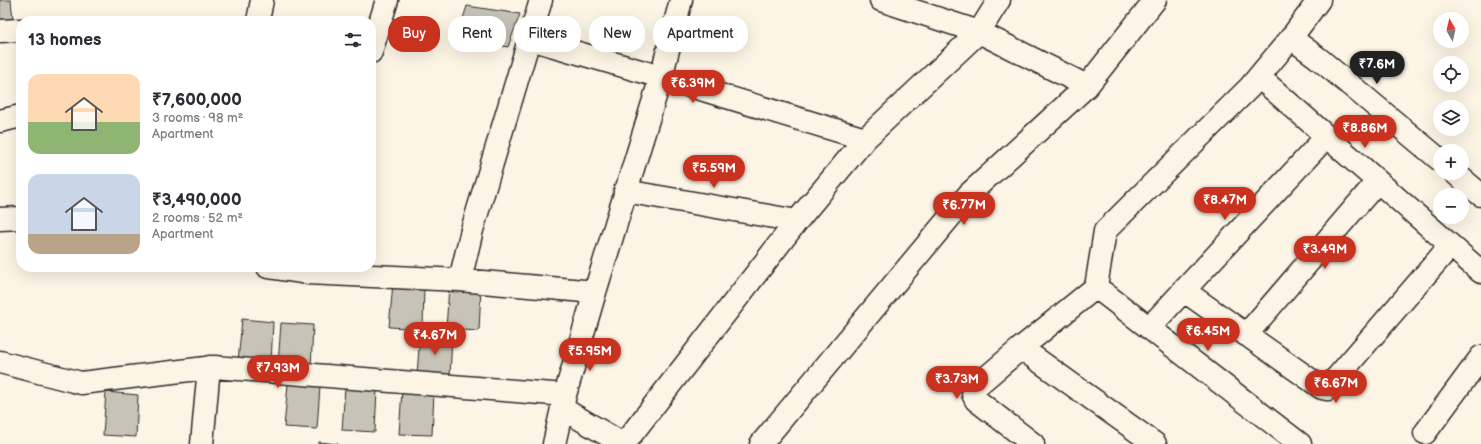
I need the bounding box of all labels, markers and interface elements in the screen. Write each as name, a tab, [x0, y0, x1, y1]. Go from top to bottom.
north arrow	[1433, 12, 1469, 48]
map controls	[1433, 12, 1469, 224]
chip: Buy	[388, 16, 440, 52]
chip: Rent	[448, 16, 506, 52]
chip: Filters	[514, 16, 581, 52]
chip: New	[589, 16, 645, 52]
chip: Apartment	[653, 16, 748, 52]
icon: filters	[342, 29, 364, 51]
text: 13 homes	[28, 30, 101, 50]
pin: ₹7.6M	[1349, 51, 1405, 85]
text: ₹7.6M	[1359, 56, 1395, 72]
button: locate	[1433, 56, 1469, 92]
pin: ₹6.39M	[660, 70, 726, 104]
text: ₹6.39M	[671, 75, 715, 91]
icon: home	[60, 90, 108, 138]
text: ₹7,600,000	[152, 90, 242, 110]
button: layers	[1433, 100, 1469, 136]
text: 3 rooms · 98 m²	[152, 110, 243, 126]
pin: ₹8.86M	[1332, 115, 1398, 149]
text: ₹8.86M	[1342, 120, 1388, 136]
text: Apartment	[152, 126, 213, 142]
button: +	[1433, 144, 1469, 180]
pin: ₹5.59M	[681, 155, 747, 189]
text: ₹5.59M	[692, 160, 736, 176]
pin: ₹8.47M	[1192, 187, 1258, 221]
button: −	[1433, 188, 1469, 224]
icon: home	[60, 190, 108, 238]
text: ₹3,490,000	[152, 190, 242, 210]
pin: ₹6.77M	[931, 192, 997, 226]
text: ₹8.47M	[1203, 192, 1247, 208]
text: ₹6.77M	[942, 197, 986, 213]
text: 2 rooms · 52 m²	[152, 210, 243, 226]
text: Apartment	[152, 226, 213, 242]
pin: ₹3.49M	[1292, 236, 1358, 270]
text: ₹3.49M	[1303, 241, 1347, 257]
pin: ₹6.45M	[1175, 318, 1241, 352]
pin: ₹4.67M	[402, 322, 468, 356]
text: ₹6.45M	[1186, 323, 1230, 339]
text: ₹4.67M	[413, 327, 457, 343]
pin: ₹5.95M	[557, 338, 623, 372]
text: ₹5.95M	[568, 343, 612, 359]
pin: ₹7.93M	[245, 355, 311, 389]
text: ₹7.93M	[256, 360, 300, 376]
pin: ₹3.73M	[924, 366, 990, 400]
pin: ₹6.67M	[1303, 370, 1369, 404]
text: ₹3.73M	[935, 371, 979, 387]
text: ₹6.67M	[1314, 375, 1358, 391]

